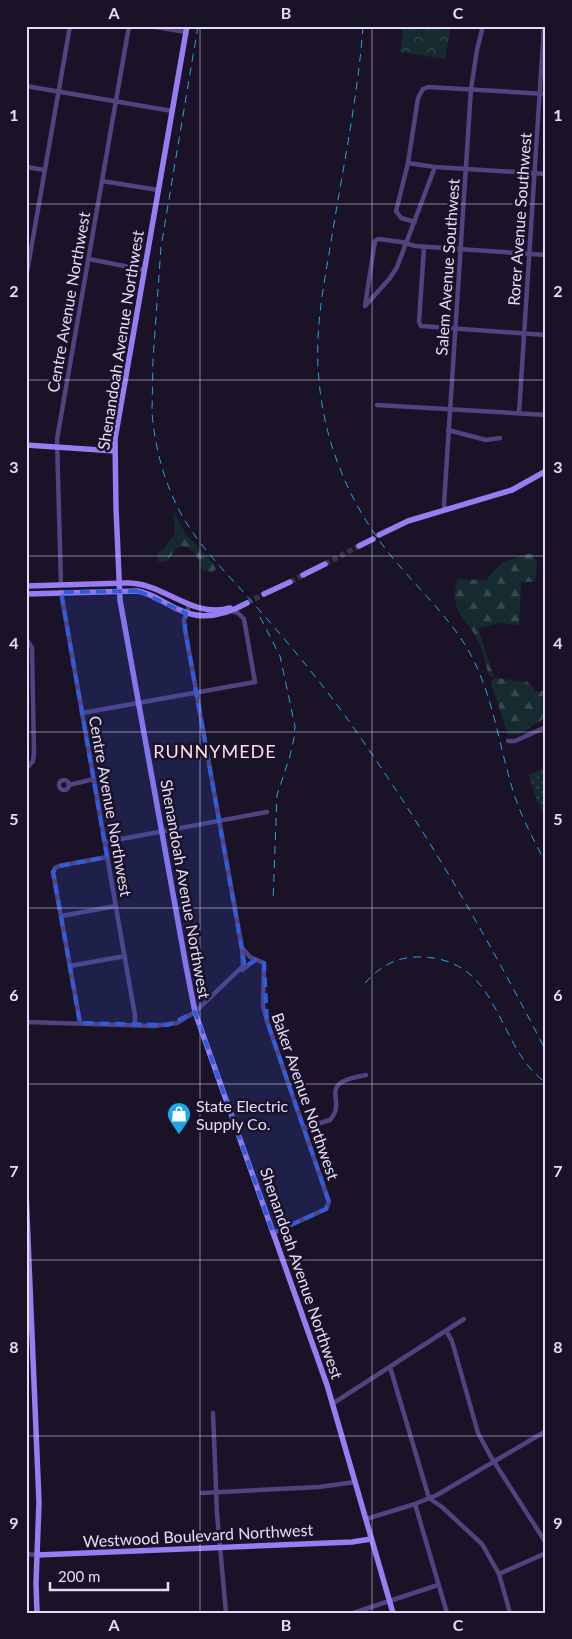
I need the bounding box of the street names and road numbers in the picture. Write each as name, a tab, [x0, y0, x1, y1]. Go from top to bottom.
street label: Rorer Avenue Southwest	[503, 132, 535, 306]
street label: Salem Avenue Southwest	[431, 178, 463, 356]
street label: Centre Avenue Northwest	[43, 210, 93, 394]
street label: Shenandoah Avenue Northwest	[93, 228, 147, 451]
street label: Centre Avenue Northwest	[86, 714, 136, 898]
street label: Shenandoah Avenue Northwest	[157, 778, 215, 1000]
street label: Baker Avenue Northwest	[268, 1010, 344, 1182]
street label: Shenandoah Avenue Northwest	[257, 1165, 347, 1381]
street label: Westwood Boulevard Northwest	[82, 1519, 314, 1551]

